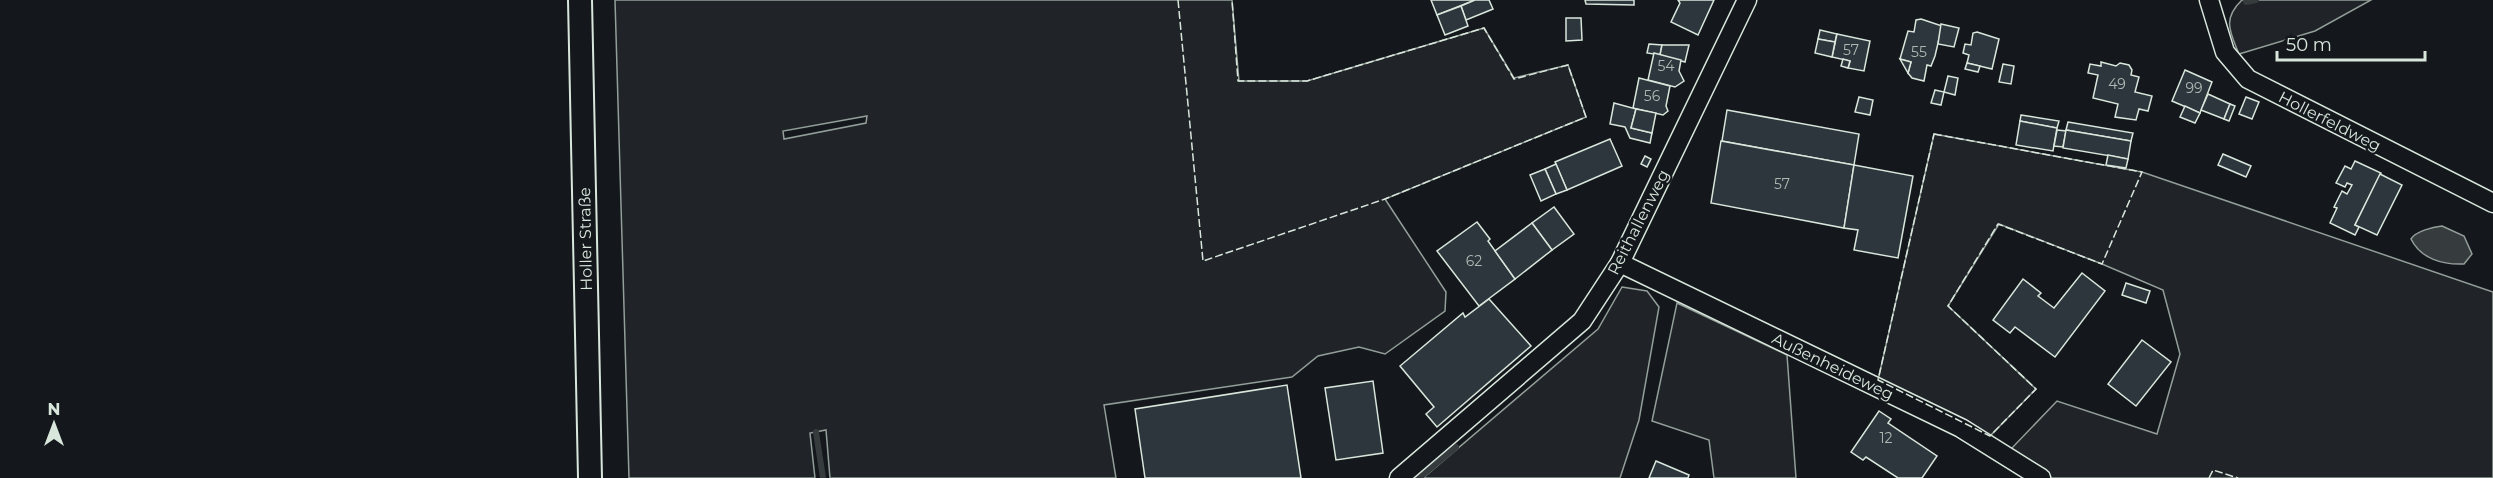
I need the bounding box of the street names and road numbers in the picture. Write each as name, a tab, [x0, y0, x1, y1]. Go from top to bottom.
street label: Hollerfeldweg	[2275, 87, 2384, 155]
street label: Reithallenweg	[1604, 166, 1673, 278]
street label: Holler Straße	[575, 187, 596, 291]
street label: Außenheideweg	[1769, 329, 1897, 404]

